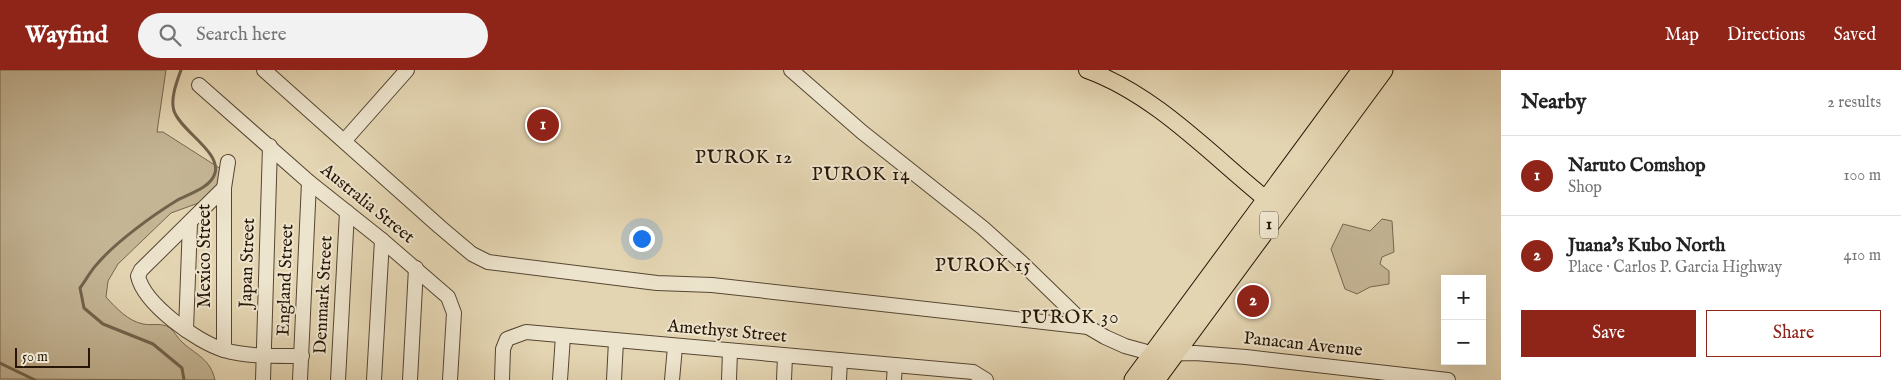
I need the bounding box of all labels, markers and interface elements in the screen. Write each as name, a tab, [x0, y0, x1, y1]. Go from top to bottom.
search box	[138, 13, 488, 58]
text: Wayfind	[25, 20, 108, 51]
icon: search	[156, 21, 184, 49]
text: Search here	[196, 23, 286, 47]
text: Map	[1665, 24, 1699, 47]
text: Directions	[1727, 24, 1805, 47]
text: Saved	[1833, 24, 1876, 47]
text: Nearby	[1521, 89, 1586, 116]
text: 2 results	[1827, 93, 1881, 113]
pin: 1	[527, 106, 559, 144]
district label: PUROK 12	[695, 146, 793, 170]
text: Naruto Comshop	[1568, 154, 1706, 178]
street label: Australia Street	[314, 158, 419, 249]
district label: PUROK 14	[812, 163, 910, 187]
text: 1	[1534, 166, 1540, 186]
text: 100 m	[1844, 166, 1881, 186]
text: Shop	[1568, 178, 1602, 198]
street label: Mexico Street	[194, 204, 217, 308]
road number: 1	[1260, 212, 1278, 238]
street label: Japan Street	[235, 217, 261, 311]
street label: England Street	[273, 223, 299, 337]
your location	[629, 226, 655, 252]
text: Juana's Kubo North	[1568, 234, 1725, 258]
street label: Denmark Street	[309, 235, 339, 355]
text: 2	[1533, 246, 1541, 266]
text: 410 m	[1844, 246, 1881, 266]
district label: PUROK 15	[935, 254, 1031, 278]
text: Place · Carlos P. Garcia Highway	[1568, 258, 1782, 278]
map controls	[1441, 275, 1486, 365]
button: +	[1441, 275, 1486, 320]
pin: 2	[1237, 282, 1269, 320]
district label: PUROK 30	[1020, 306, 1120, 330]
button: Save	[1521, 310, 1696, 357]
button: Share	[1706, 310, 1881, 357]
street label: Amethyst Street	[665, 315, 788, 349]
button: −	[1441, 320, 1486, 365]
street label: Panacan Avenue	[1242, 327, 1364, 363]
scale bar	[15, 345, 90, 368]
text: 50 m	[22, 348, 48, 366]

